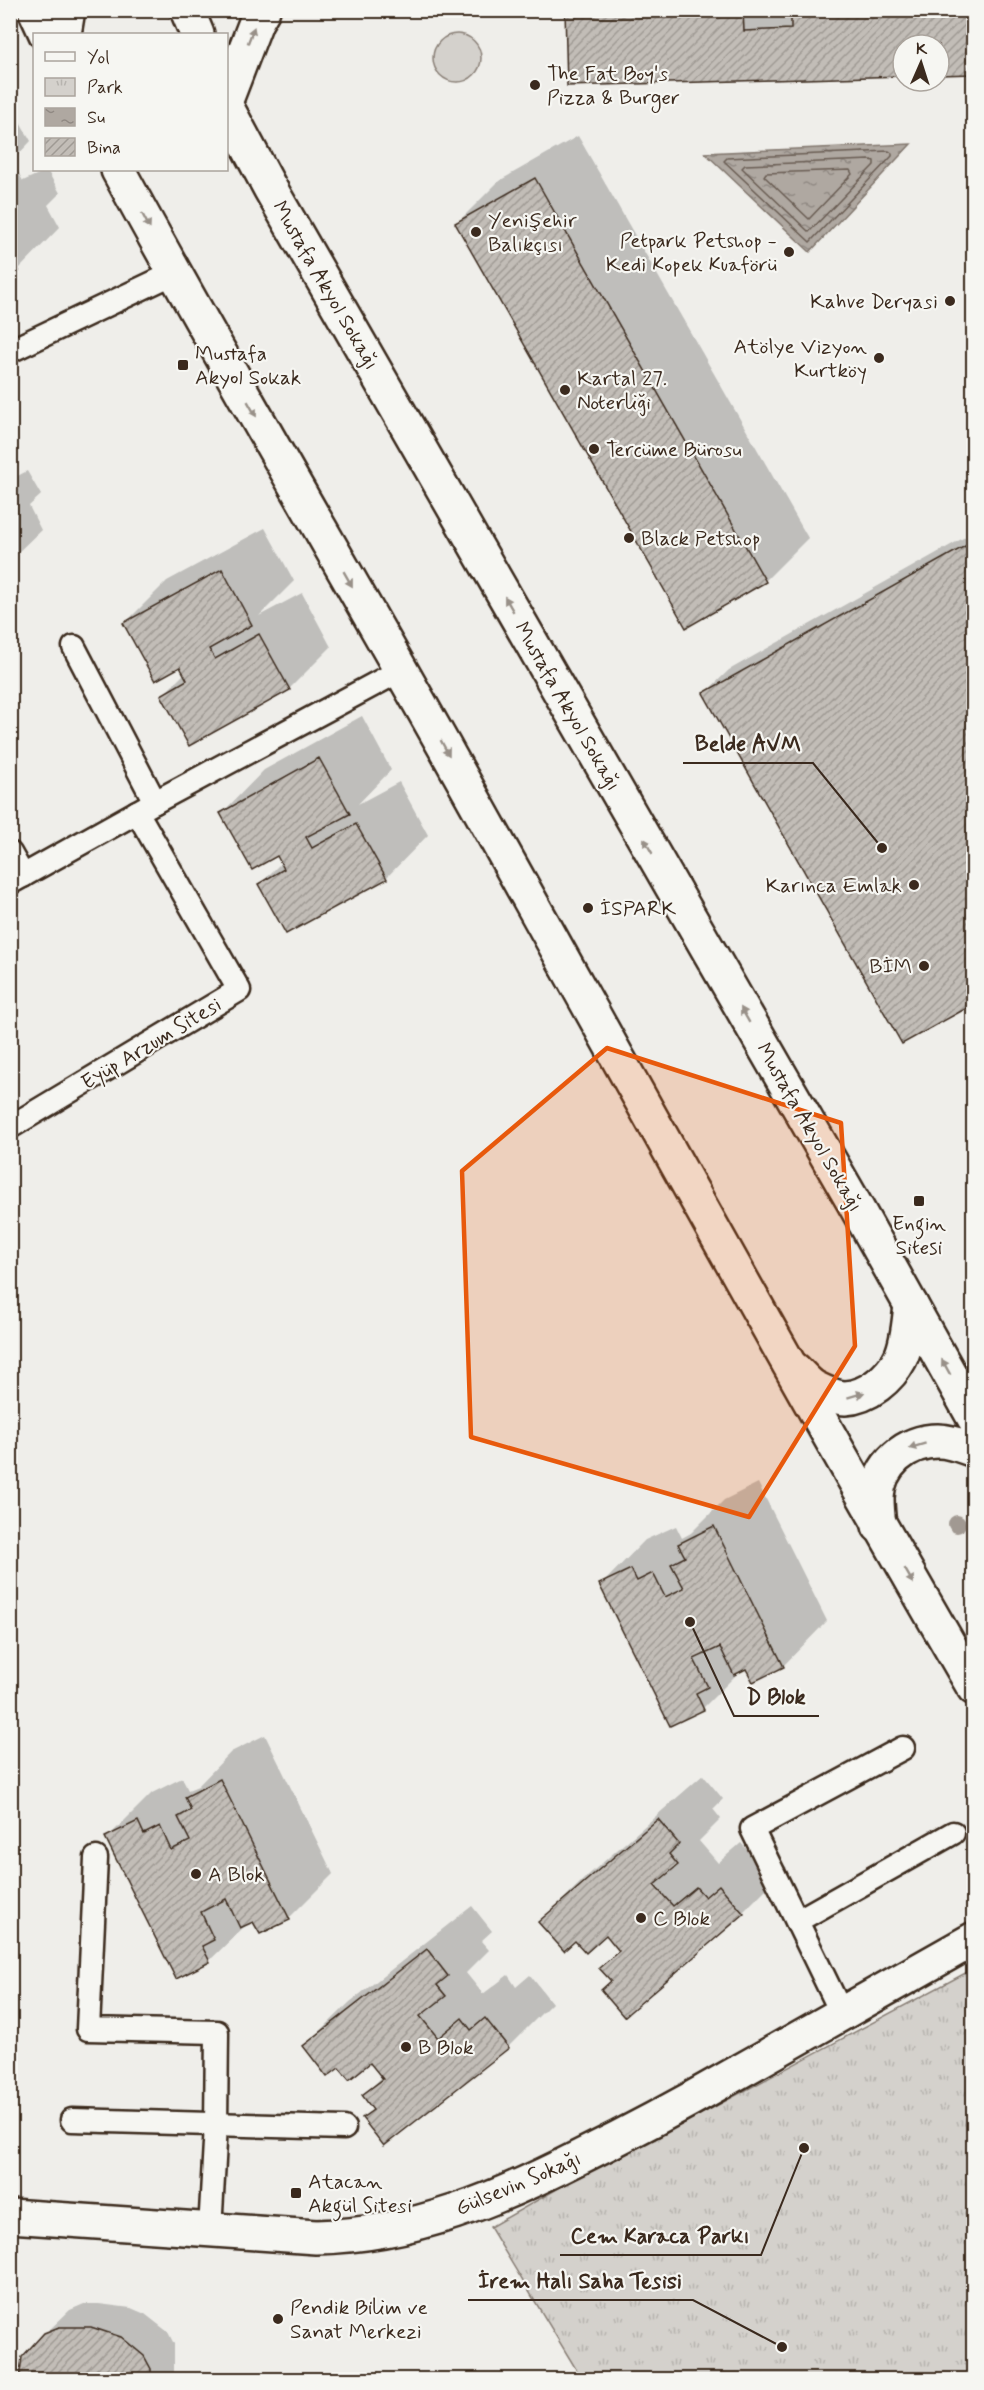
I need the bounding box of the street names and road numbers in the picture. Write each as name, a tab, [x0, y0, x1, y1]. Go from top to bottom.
street label: Mustafa Akyol Sokağı	[265, 196, 385, 375]
street label: Mustafa Akyol Sokağı	[507, 617, 627, 796]
street label: Eyüp Arzum Sitesi	[76, 991, 227, 1097]
street label: Mustafa Akyol Sokağı	[749, 1038, 869, 1217]
street label: Gülsevin Sokağı	[451, 2145, 585, 2223]

